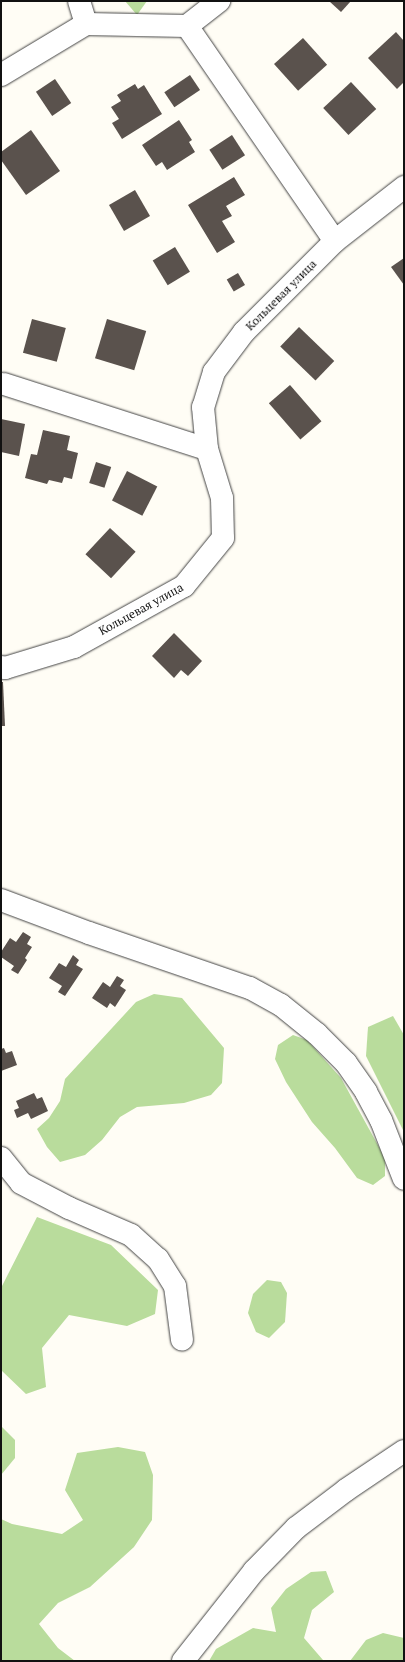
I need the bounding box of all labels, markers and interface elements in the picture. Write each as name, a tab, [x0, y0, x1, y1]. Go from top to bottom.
street label: Кольцевая улица	[243, 257, 319, 333]
street label: Кольцевая улица	[96, 580, 186, 638]

